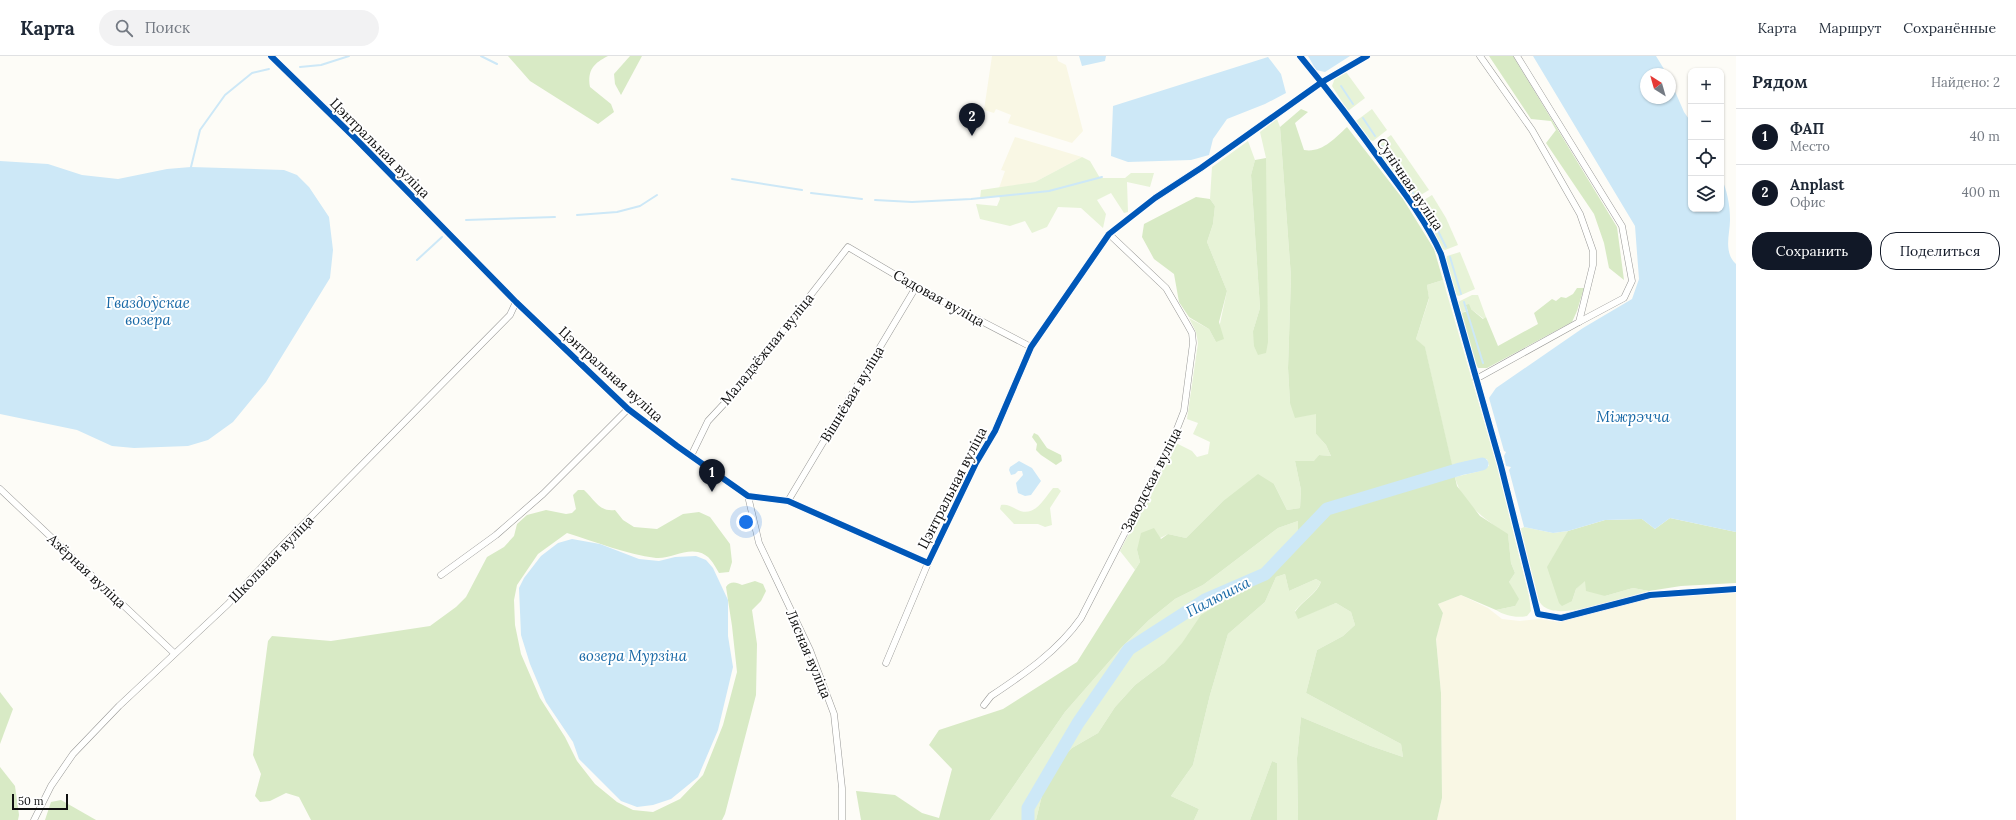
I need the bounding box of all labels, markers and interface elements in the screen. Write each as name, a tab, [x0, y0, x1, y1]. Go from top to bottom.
search box	[99, 10, 379, 46]
text: Карта	[20, 16, 75, 40]
icon: search	[113, 17, 135, 39]
text: Поиск	[145, 18, 190, 37]
text: Карта	[1757, 19, 1797, 37]
text: Маршрут	[1819, 19, 1881, 37]
text: Сохранённые	[1903, 19, 1996, 37]
north arrow	[1640, 68, 1676, 104]
map controls	[1688, 68, 1724, 212]
button: +	[1688, 68, 1724, 104]
text: Рядом	[1752, 71, 1808, 93]
text: Найдено: 2	[1931, 74, 2000, 91]
street label: Цэнтральная вуліца	[326, 94, 434, 202]
pin: 2	[959, 103, 985, 136]
button: −	[1688, 104, 1724, 140]
text: ФАП	[1790, 119, 1824, 138]
text: 1	[1762, 128, 1768, 145]
text: 40 m	[1970, 128, 2000, 145]
street label: Сунічная вуліца	[1372, 134, 1448, 234]
text: Место	[1790, 138, 1830, 155]
button: locate	[1688, 140, 1724, 176]
text: Anplast	[1790, 175, 1844, 194]
button: layers	[1688, 176, 1724, 212]
text: 2	[1762, 184, 1768, 201]
text: 400 m	[1962, 184, 2000, 201]
text: Офис	[1790, 194, 1825, 211]
button: Сохранить	[1752, 232, 1872, 270]
button: Поделиться	[1880, 232, 2000, 270]
street label: Садовая вуліца	[890, 265, 988, 331]
street label: Маладзёжная вуліца	[716, 289, 818, 409]
water label: Гваздоўскае возера	[106, 293, 190, 329]
street label: Цэнтральная вуліца	[555, 322, 667, 426]
street label: Вішнёвая вуліца	[816, 343, 888, 445]
water label: Міжрэчча	[1596, 407, 1670, 426]
street label: Цэнтральная вуліца	[913, 424, 991, 552]
street label: Заводская вуліца	[1117, 424, 1185, 536]
pin: 1	[699, 459, 725, 492]
street label: Школьная вуліца	[225, 511, 317, 607]
your location	[736, 512, 756, 532]
street label: Азёрная вуліца	[43, 529, 130, 612]
water label: Палюшка	[1183, 572, 1254, 621]
street label: Лясная вуліца	[782, 607, 836, 701]
water label: возера Мурзіна	[579, 646, 688, 665]
scale bar	[12, 792, 68, 811]
text: 50 m	[18, 794, 44, 808]

